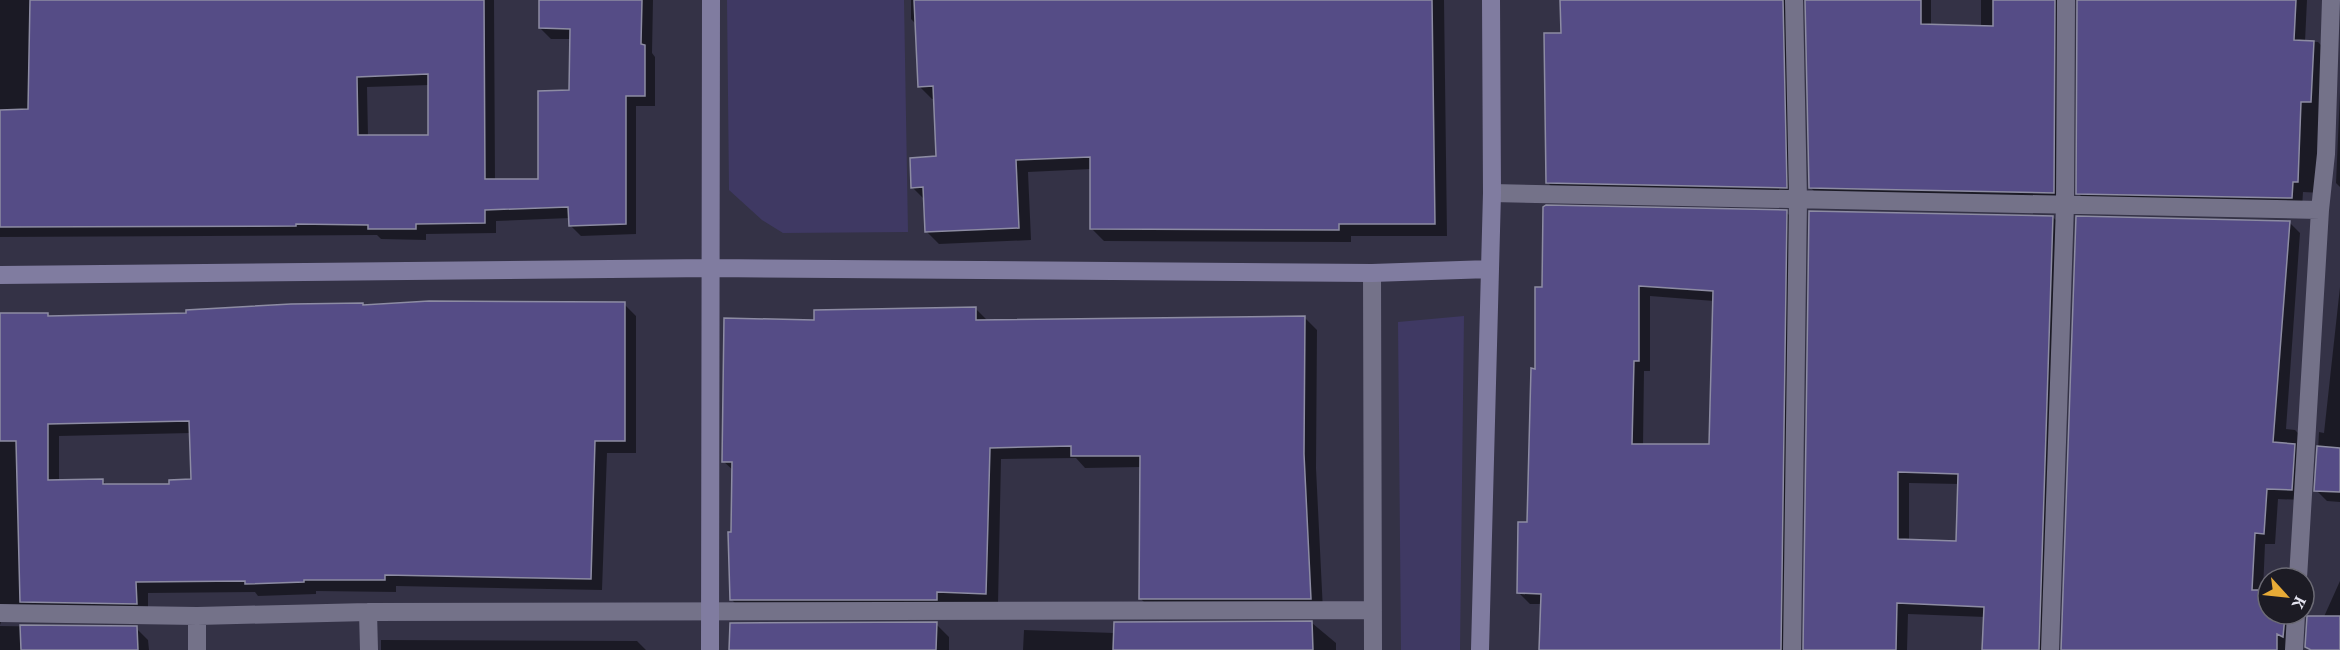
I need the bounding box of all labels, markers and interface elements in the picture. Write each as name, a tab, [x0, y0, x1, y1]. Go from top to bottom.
north arrow	[2256, 566, 2316, 626]
text: K	[2287, 593, 2312, 613]

